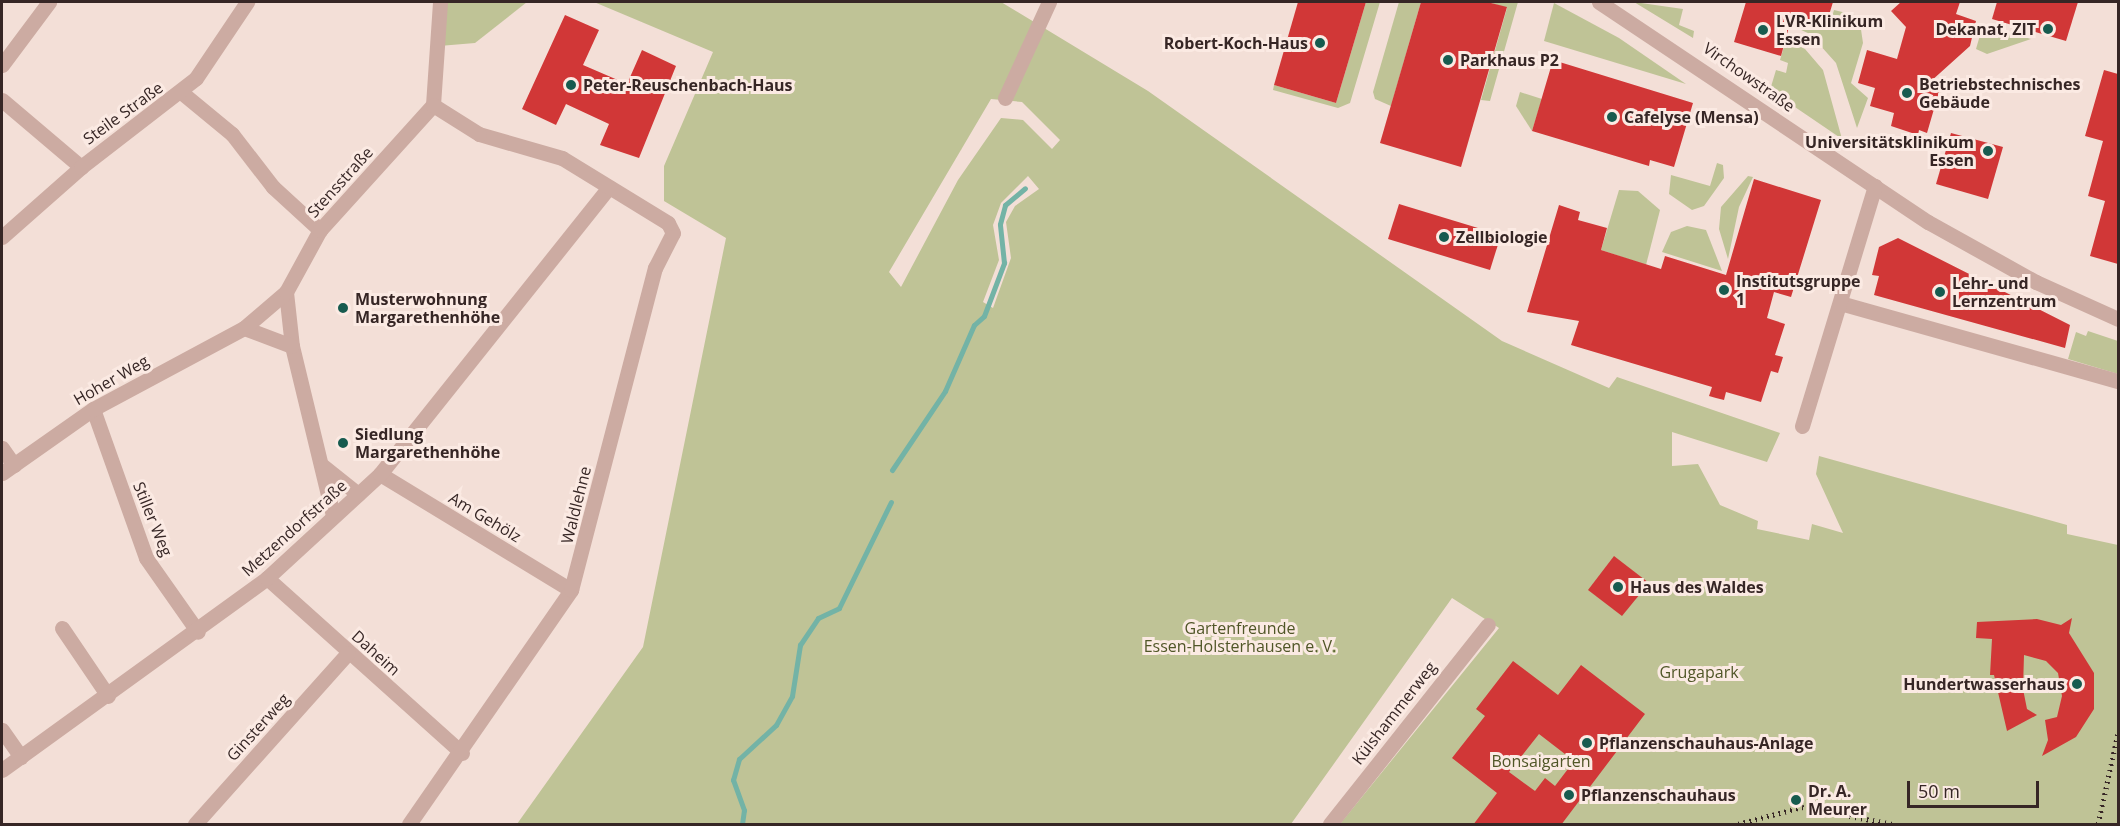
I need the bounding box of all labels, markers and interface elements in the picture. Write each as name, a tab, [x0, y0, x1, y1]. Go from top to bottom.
place label: LVR-Klinikum Essen	[1776, 11, 1883, 49]
place label: Dekanat, ZIT	[1935, 19, 2036, 39]
marker: LVR-Klinikum Essen	[1754, 21, 1772, 39]
marker: Dekanat, ZIT	[2041, 22, 2055, 36]
place label: Robert-Koch-Haus	[1164, 33, 1308, 53]
marker: Robert-Koch-Haus	[1313, 36, 1327, 50]
street label: Virchowstraße	[1700, 38, 1798, 116]
place label: Parkhaus P2	[1460, 50, 1559, 70]
marker: Parkhaus P2	[1441, 53, 1455, 67]
place label: Betriebstechnisches Gebäude	[1919, 74, 2080, 112]
place label: Peter-Reuschenbach-Haus	[583, 75, 793, 95]
street label: Steile Straße	[80, 78, 166, 148]
marker: Peter-Reuschenbach-Haus	[564, 78, 578, 92]
marker: Betriebstechnisches Gebäude	[1900, 86, 1914, 100]
place label: Cafelyse (Mensa)	[1624, 107, 1759, 127]
marker: Cafelyse (Mensa)	[1605, 110, 1619, 124]
place label: Universitätsklinikum Essen	[1805, 132, 1974, 170]
marker: Universitätsklinikum Essen	[1979, 142, 1997, 160]
street label: Stensstraße	[303, 143, 377, 221]
place label: Zellbiologie	[1456, 227, 1548, 247]
marker: Zellbiologie	[1437, 230, 1451, 244]
place label: Institutsgruppe 1	[1736, 271, 1860, 309]
place label: Lehr- und Lernzentrum	[1952, 273, 2056, 311]
marker: Institutsgruppe 1	[1717, 283, 1731, 297]
marker: Lehr- und Lernzentrum	[1933, 285, 1947, 299]
place label: Musterwohnung Margarethenhöhe	[355, 289, 500, 327]
marker: Musterwohnung Margarethenhöhe	[336, 301, 350, 315]
street label: Hoher Weg	[70, 351, 152, 409]
place label: Siedlung Margarethenhöhe	[355, 424, 500, 462]
marker: Siedlung Margarethenhöhe	[336, 436, 350, 450]
street label: Waldlehne	[557, 464, 595, 546]
street label: Metzendorfstraße	[238, 476, 350, 580]
street label: Stiller Weg	[129, 479, 177, 559]
street label: Am Gehölz	[445, 488, 525, 546]
place label: Haus des Waldes	[1630, 577, 1764, 597]
marker: Haus des Waldes	[1611, 580, 1625, 594]
park label: Gartenfreunde Essen-Holsterhausen e. V.	[1144, 618, 1336, 656]
street label: Daheim	[348, 626, 404, 680]
street label: Külshammerweg	[1348, 658, 1440, 768]
park label: Grugapark	[1659, 662, 1739, 682]
place label: Hundertwasserhaus	[1903, 674, 2065, 694]
marker: Hundertwasserhaus	[2070, 677, 2084, 691]
street label: Ginsterweg	[223, 689, 293, 765]
place label: Pflanzenschauhaus-Anlage	[1599, 733, 1813, 753]
marker: Pflanzenschauhaus-Anlage	[1580, 736, 1594, 750]
park label: Bonsaigarten	[1492, 751, 1590, 771]
scale bar	[1910, 769, 2042, 807]
text: 50 m	[1918, 779, 1960, 803]
place label: Dr. A. Meurer	[1808, 781, 1867, 819]
place label: Pflanzenschauhaus	[1581, 785, 1736, 805]
marker: Pflanzenschauhaus	[1562, 788, 1576, 802]
marker: Dr. A. Meurer	[1789, 793, 1803, 807]

